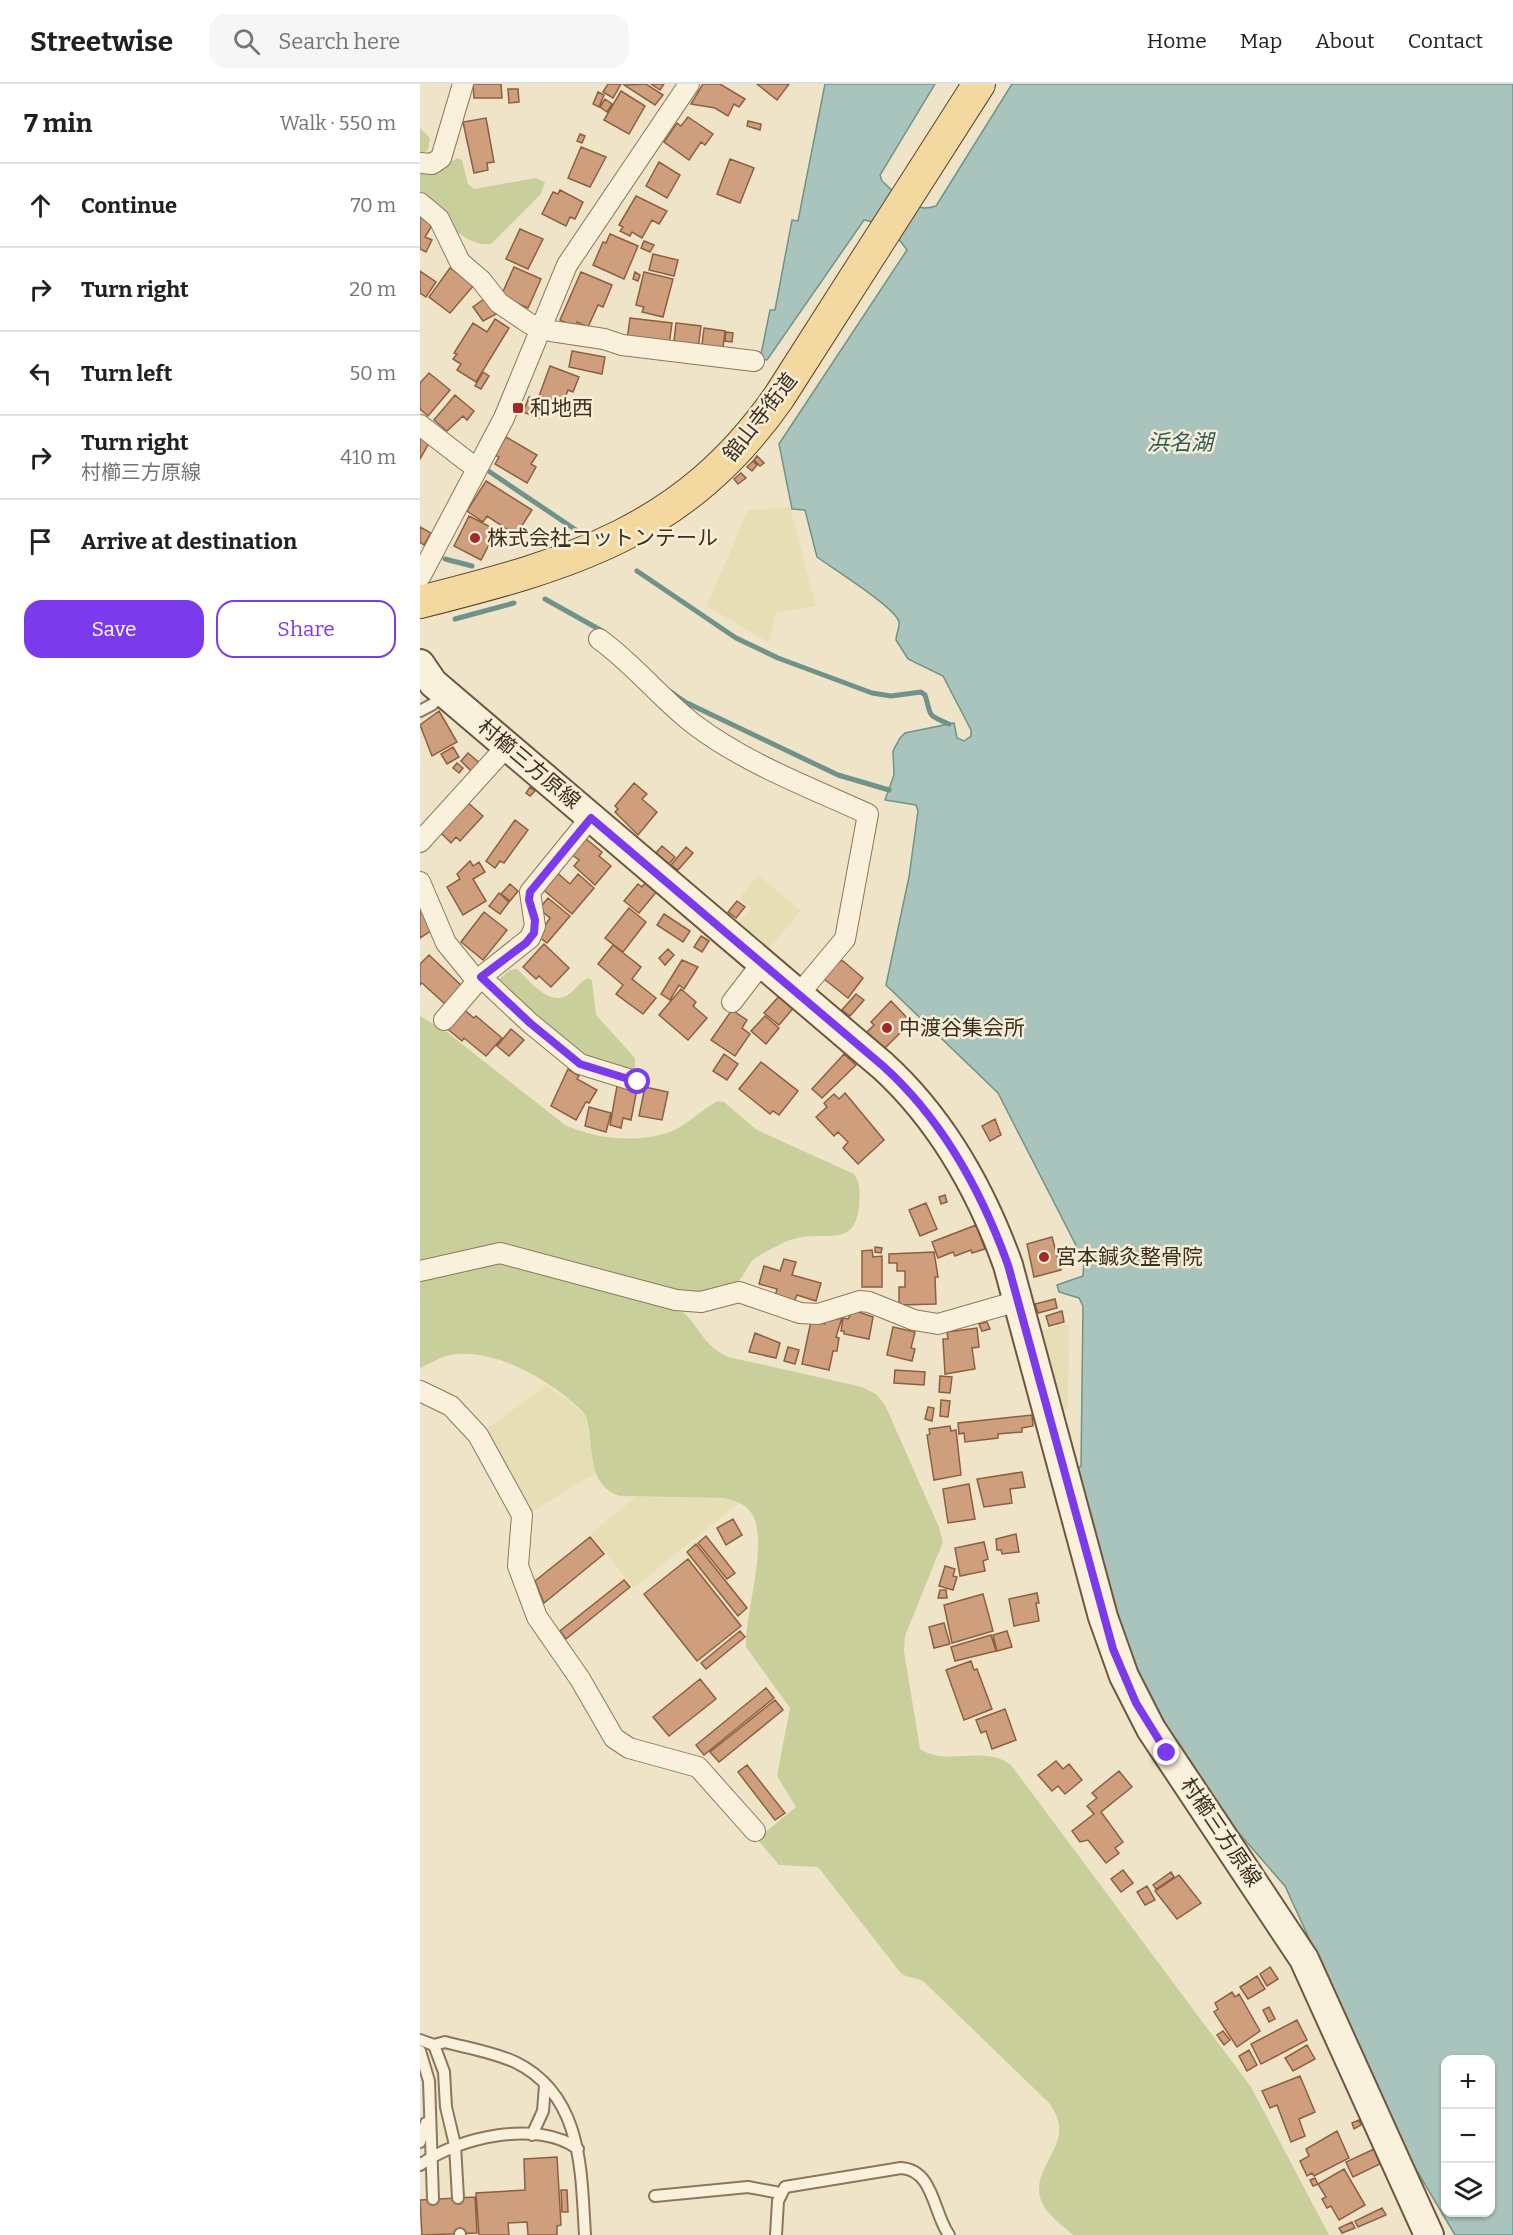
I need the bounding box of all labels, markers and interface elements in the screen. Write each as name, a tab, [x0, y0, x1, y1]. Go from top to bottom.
search box	[209, 14, 629, 68]
text: Streetwise	[30, 25, 173, 58]
icon: search	[230, 25, 263, 58]
text: Search here	[278, 28, 400, 55]
text: Home	[1147, 28, 1207, 54]
text: Map	[1240, 28, 1282, 54]
text: About	[1315, 28, 1375, 54]
text: Contact	[1408, 28, 1483, 54]
text: 7 min	[24, 108, 92, 139]
text: Walk · 550 m	[280, 111, 396, 135]
icon: ahead	[24, 189, 57, 222]
text: Continue	[81, 192, 177, 219]
text: 70 m	[350, 193, 396, 217]
icon: right	[24, 273, 57, 306]
text: Turn right	[81, 276, 189, 303]
text: 20 m	[349, 277, 396, 301]
icon: left	[24, 357, 57, 390]
text: Turn left	[81, 360, 173, 387]
text: 50 m	[349, 361, 396, 385]
street label: 舘山寺街道	[717, 368, 803, 466]
place label: 和地西	[530, 395, 593, 421]
marker: 和地西	[511, 401, 525, 415]
text: Turn right	[81, 429, 189, 456]
water label: 浜名湖	[1147, 429, 1216, 456]
icon: right	[24, 441, 57, 474]
text: 410 m	[340, 445, 396, 469]
text: 村櫛三方原線	[81, 460, 201, 484]
icon: arrive	[24, 525, 57, 558]
place label: 株式会社コットンテール	[487, 525, 718, 551]
text: Arrive at destination	[81, 528, 297, 555]
marker: 株式会社コットンテール	[468, 531, 482, 545]
button: Save	[24, 600, 204, 658]
button: Share	[216, 600, 396, 658]
street label: 村櫛三方原線	[472, 714, 586, 814]
place label: 中渡谷集会所	[899, 1015, 1025, 1041]
marker: 中渡谷集会所	[880, 1021, 894, 1035]
route start	[624, 1068, 650, 1094]
place label: 宮本鍼灸整骨院	[1056, 1244, 1203, 1270]
marker: 宮本鍼灸整骨院	[1037, 1250, 1051, 1264]
route end	[1153, 1739, 1179, 1765]
street label: 村櫛三方原線	[1175, 1773, 1267, 1891]
map controls	[1441, 2055, 1495, 2217]
button: +	[1441, 2055, 1495, 2109]
button: −	[1441, 2109, 1495, 2163]
button: layers	[1441, 2163, 1495, 2217]

